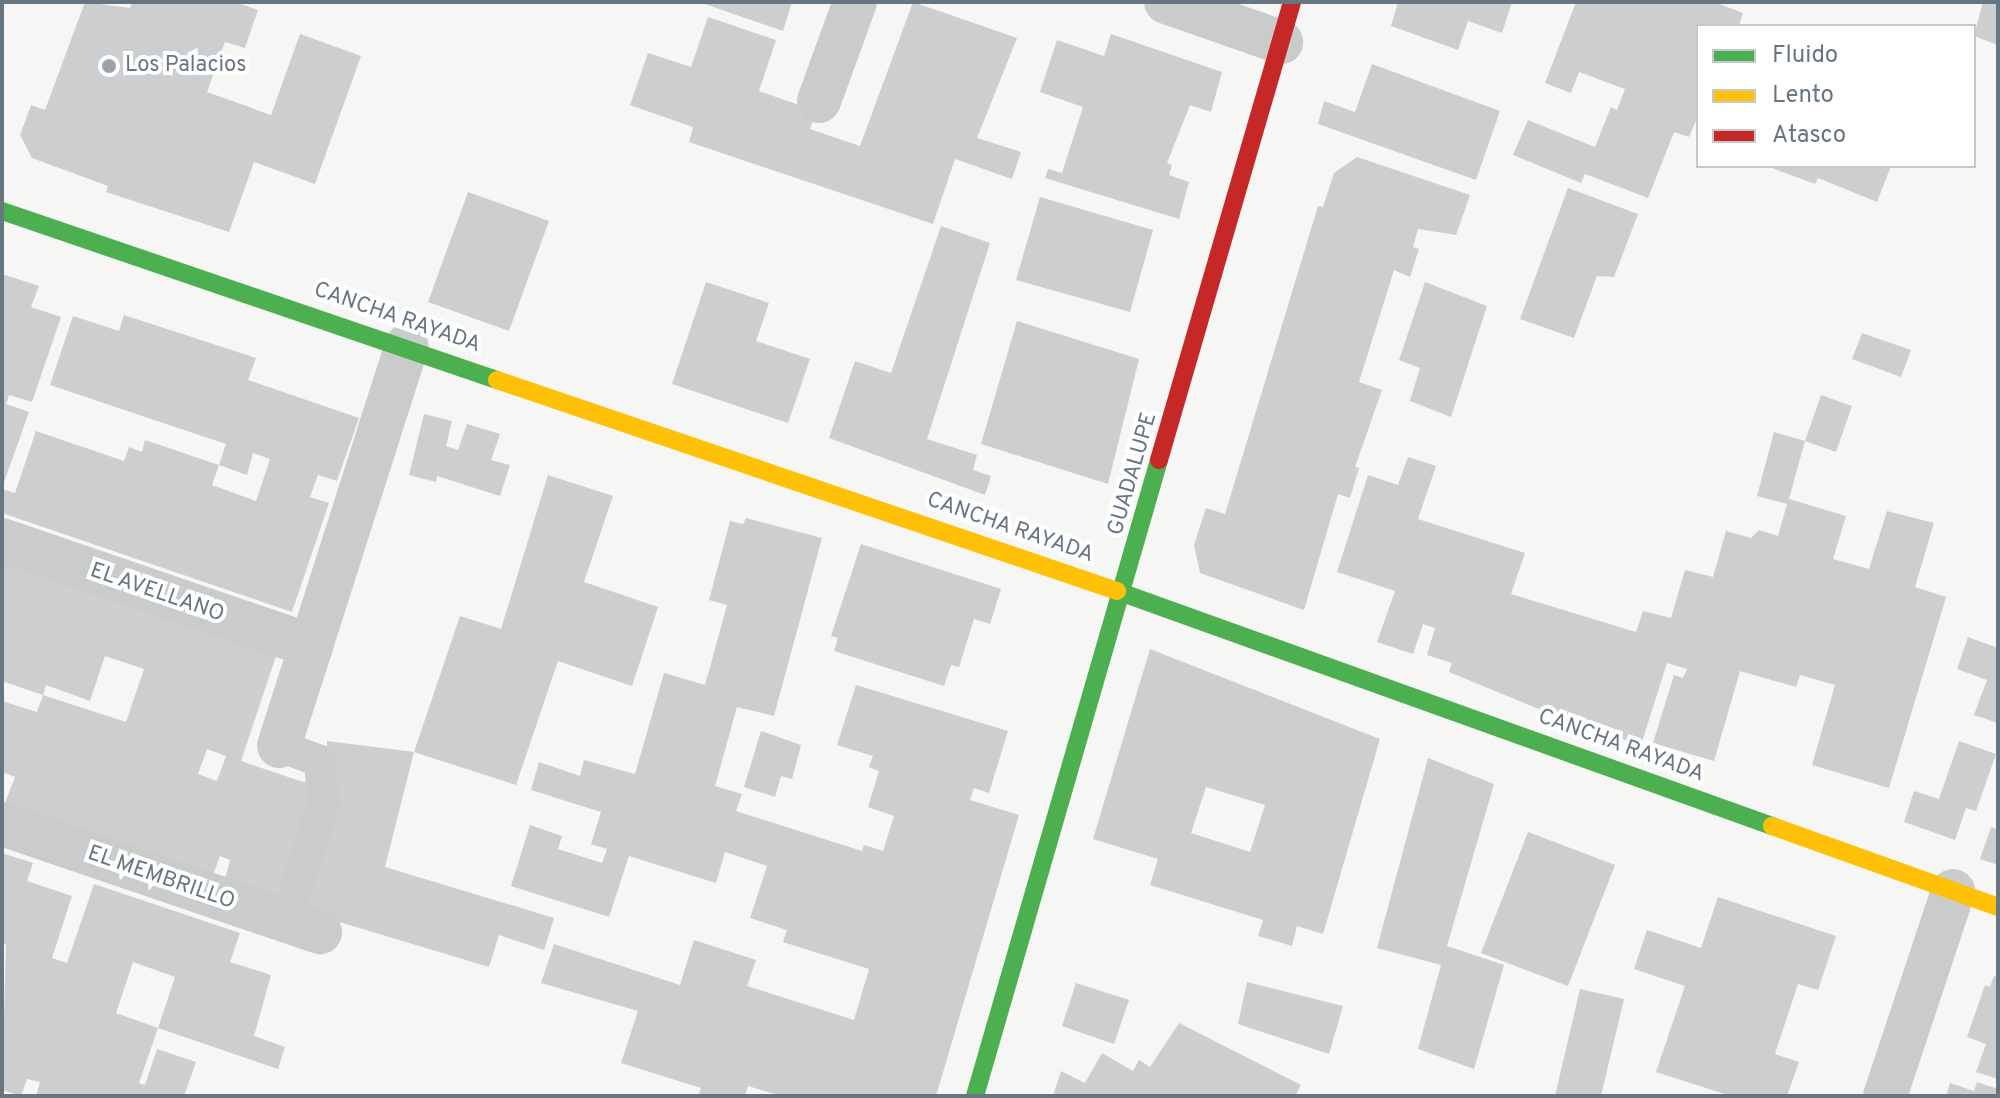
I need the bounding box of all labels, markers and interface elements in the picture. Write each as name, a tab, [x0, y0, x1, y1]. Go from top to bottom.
legend	[1696, 24, 1976, 168]
text: Fluido	[1772, 41, 1838, 71]
place label: Los Palacios	[125, 53, 246, 79]
marker: Los Palacios	[100, 57, 118, 75]
text: Lento	[1772, 81, 1834, 111]
text: Atasco	[1772, 121, 1846, 151]
street label: CANCHA RAYADA	[310, 277, 484, 359]
street label: GUADALUPE	[1103, 409, 1163, 539]
street label: CANCHA RAYADA	[923, 487, 1097, 569]
street label: EL AVELLANO	[86, 557, 228, 629]
street label: CANCHA RAYADA	[1534, 704, 1708, 788]
street label: EL MEMBRILLO	[84, 840, 238, 916]

